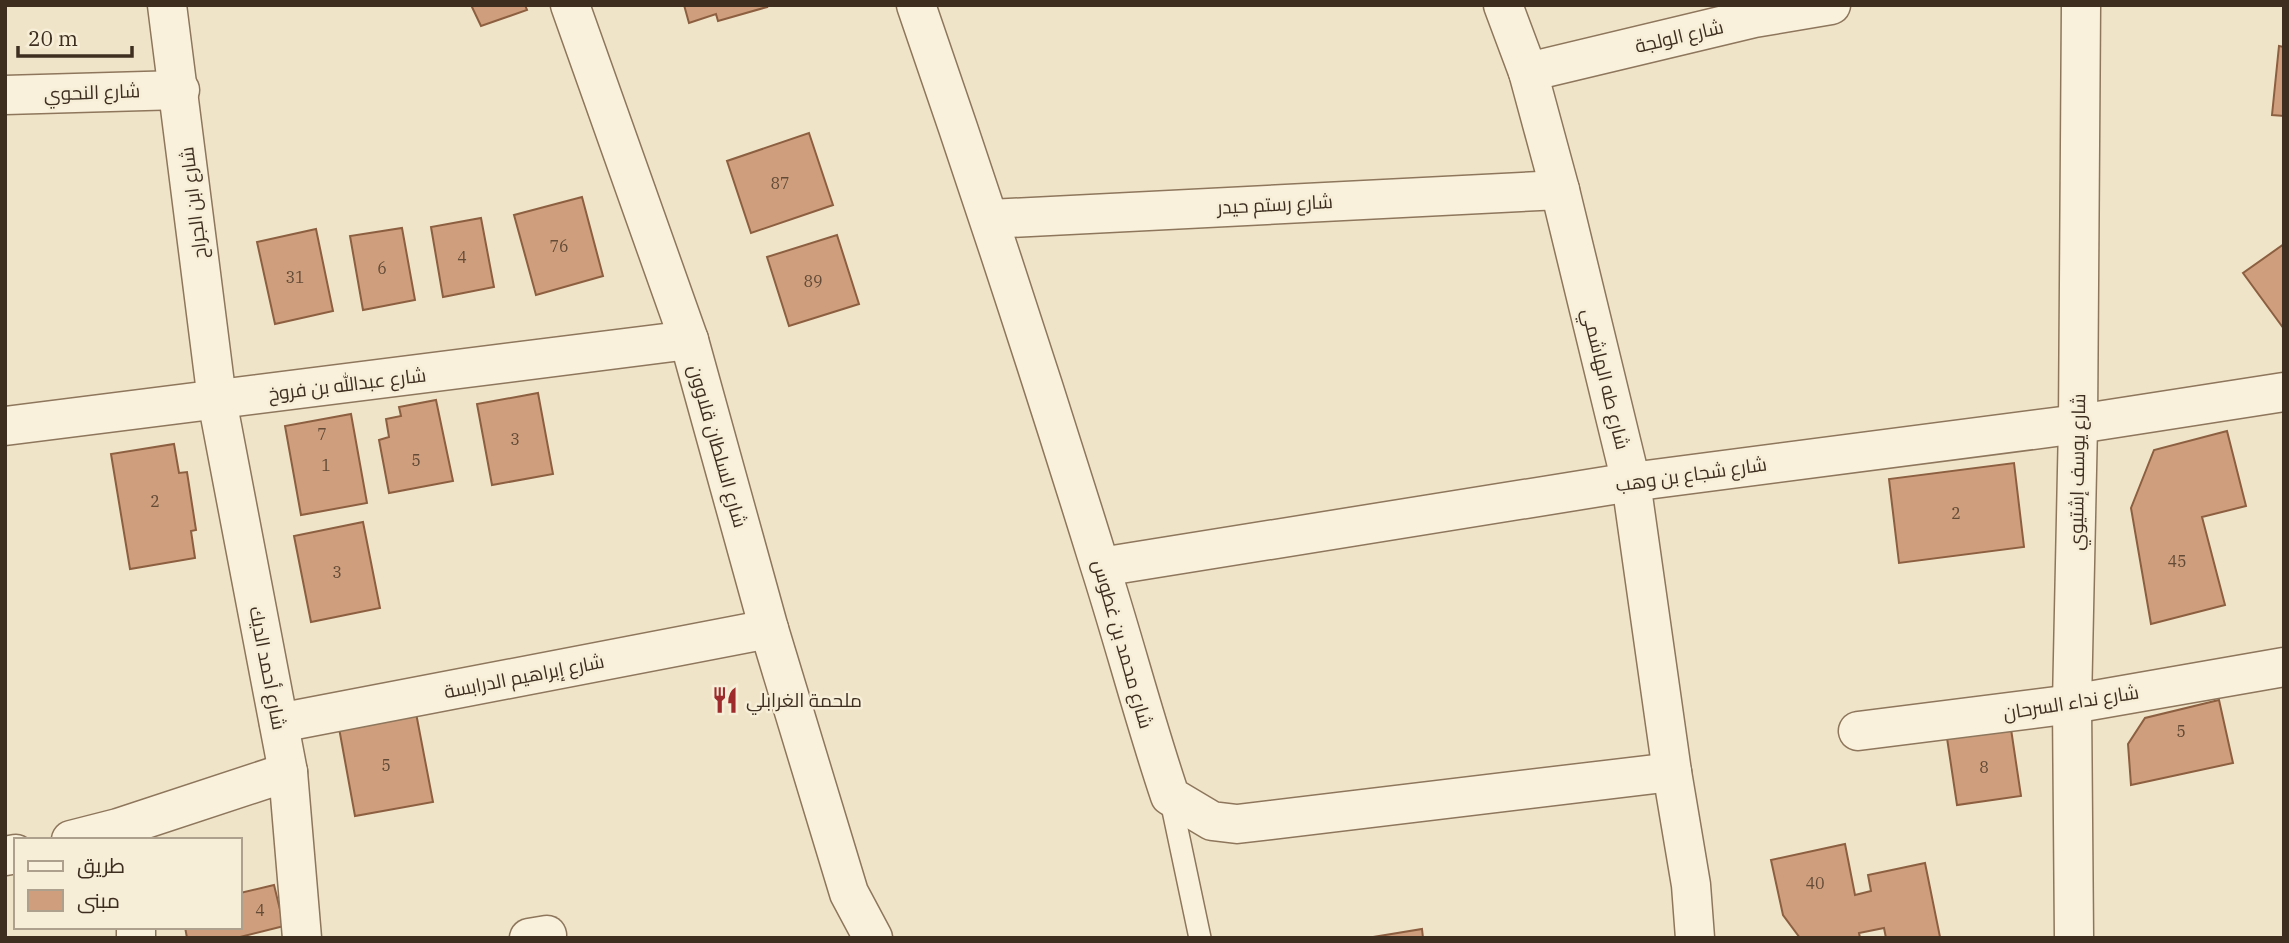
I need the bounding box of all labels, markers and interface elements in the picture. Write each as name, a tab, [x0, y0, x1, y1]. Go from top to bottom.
scale bar	[18, 14, 131, 58]
street label: شارع الولجة	[1632, 14, 1726, 60]
text: 20 m	[28, 24, 78, 52]
street label: شارع النحوي	[43, 78, 141, 109]
street label: شارع ابن الجراح	[174, 145, 214, 260]
house number: 87	[770, 173, 790, 193]
street label: شارع رستم حيدر	[1216, 189, 1334, 221]
house number: 76	[549, 236, 569, 256]
house number: 4	[457, 247, 467, 267]
house number: 6	[377, 258, 387, 278]
house number: 31	[285, 267, 305, 287]
house number: 89	[803, 271, 823, 291]
street label: شارع طه الهاشمي	[1574, 306, 1635, 453]
street label: شارع عبدالله بن فروخ	[267, 362, 428, 408]
street label: شارع السلطان قلاوون	[681, 362, 753, 531]
street label: شارع يوسف إشتيوي	[2064, 393, 2093, 551]
house number: 7	[317, 424, 327, 444]
house number: 3	[510, 429, 520, 449]
house number: 5	[411, 450, 421, 470]
street label: شارع شجاع بن وهب	[1614, 451, 1769, 498]
house number: 1	[321, 455, 331, 475]
house number: 2	[150, 491, 160, 511]
house number: 2	[1951, 503, 1961, 523]
house number: 45	[2167, 551, 2187, 571]
street label: شارع محمد بن غطوس	[1085, 557, 1159, 732]
house number: 3	[332, 562, 342, 582]
street label: شارع أحمد الديك	[242, 604, 292, 732]
street label: شارع إبراهيم الدرابسة	[442, 649, 607, 705]
street label: شارع نداء السرحان	[2001, 679, 2141, 727]
restaurant icon: ملحمة الغرابلي	[710, 685, 740, 715]
place label: ملحمة الغرابلي	[746, 688, 862, 715]
house number: 5	[2176, 721, 2186, 741]
house number: 5	[381, 755, 391, 775]
house number: 8	[1979, 757, 1989, 777]
legend	[14, 838, 242, 929]
text: طريق	[77, 851, 125, 879]
house number: 40	[1805, 873, 1825, 893]
text: مبنى	[77, 886, 120, 914]
house number: 4	[255, 900, 265, 920]

